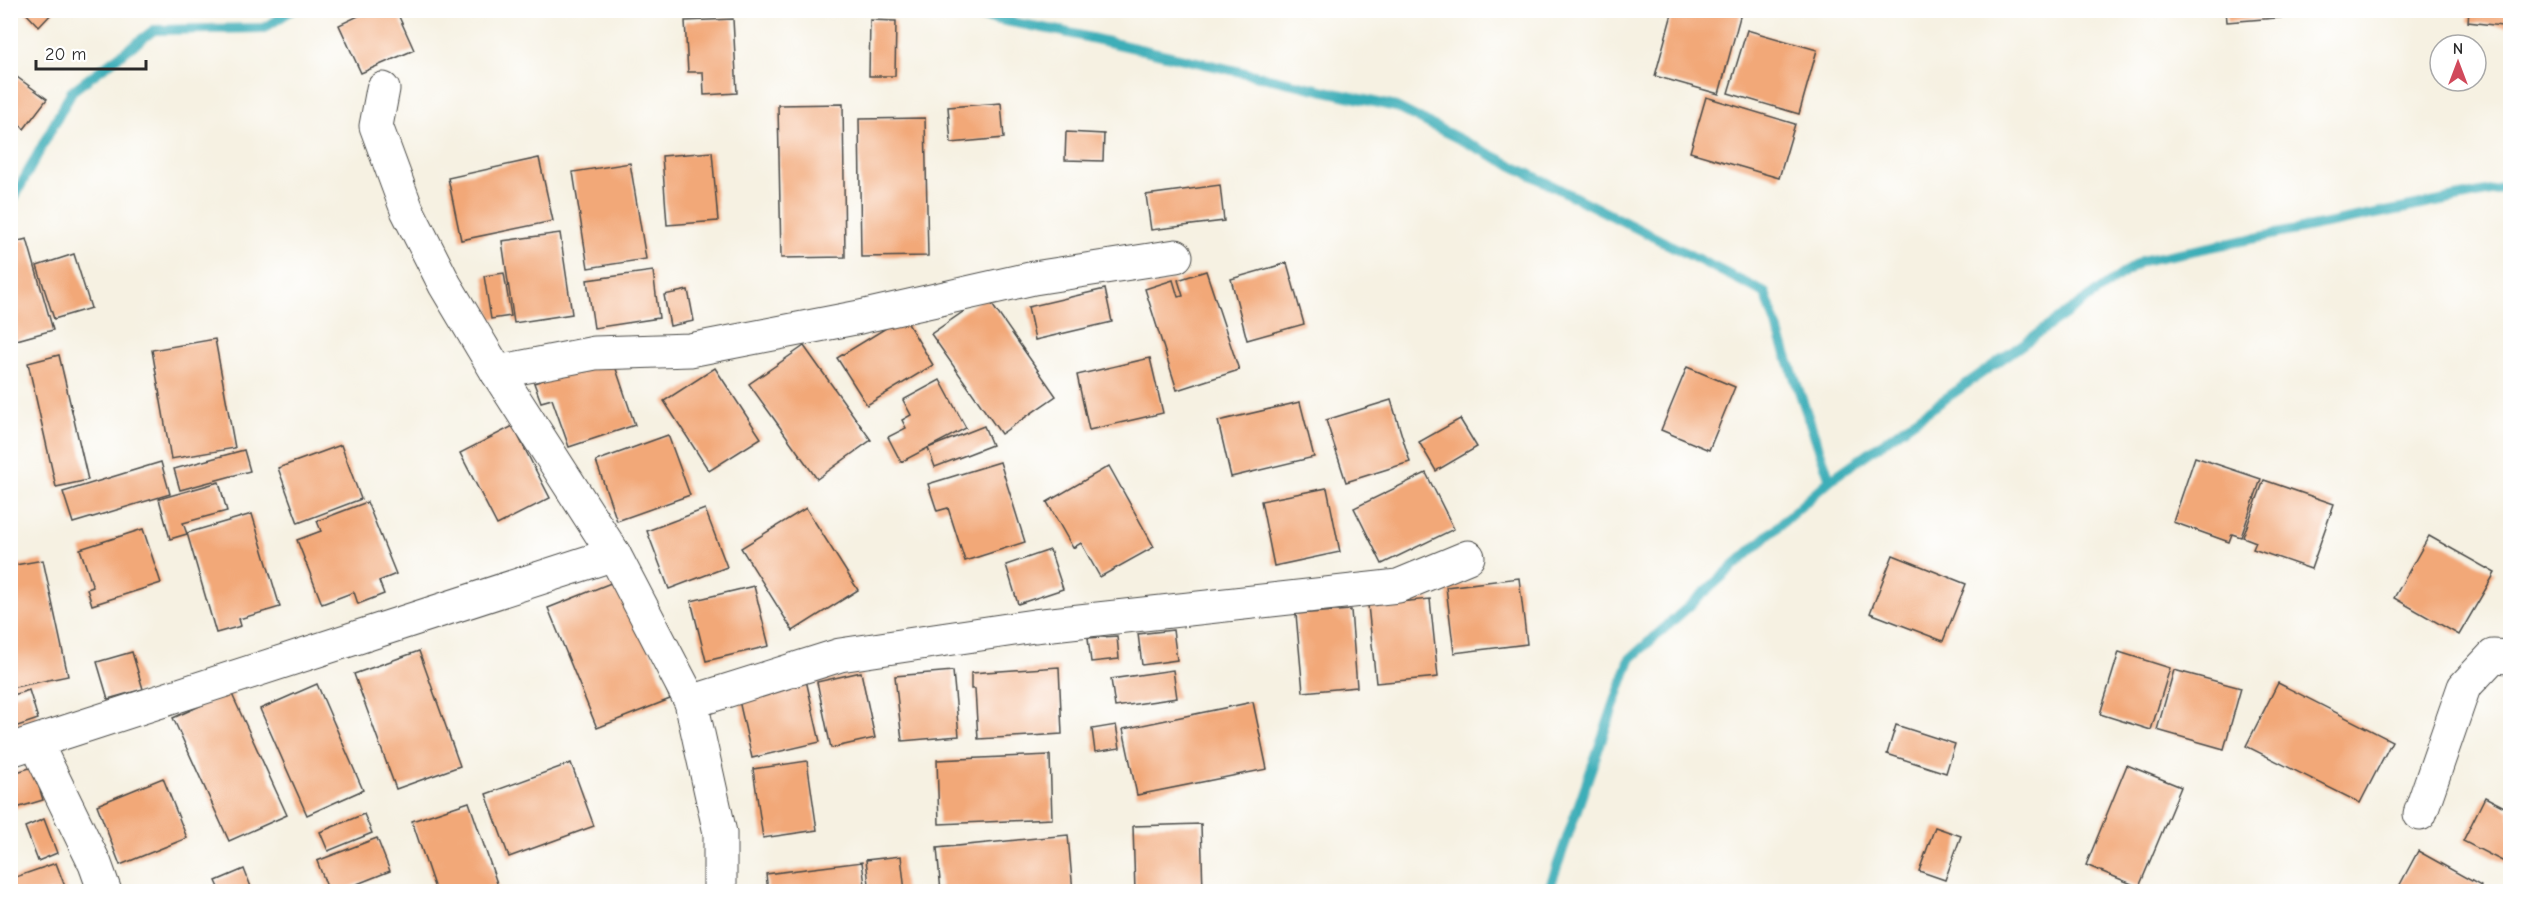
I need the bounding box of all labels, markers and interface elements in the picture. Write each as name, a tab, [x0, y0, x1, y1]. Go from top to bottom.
scale bar	[36, 33, 146, 71]
north arrow	[2428, 33, 2488, 93]
text: N	[2453, 40, 2463, 58]
text: 20 m	[45, 44, 86, 65]

